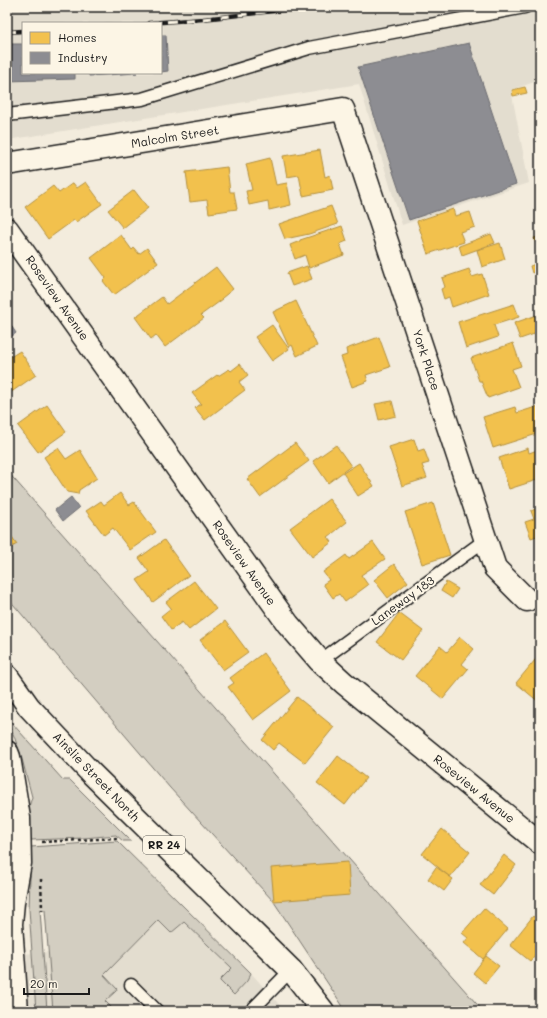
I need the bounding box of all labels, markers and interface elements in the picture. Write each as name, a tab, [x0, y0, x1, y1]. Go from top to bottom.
legend	[22, 22, 162, 74]
text: Homes	[58, 29, 97, 45]
text: Industry	[58, 49, 107, 65]
street label: Malcolm Street	[130, 121, 220, 151]
street label: Roseview Avenue	[23, 252, 93, 343]
street label: York Place	[410, 327, 444, 392]
street label: Roseview Avenue	[210, 517, 280, 608]
street label: Laneway 183	[368, 572, 437, 629]
street label: Ainslie Street North	[50, 728, 144, 825]
street label: Roseview Avenue	[431, 750, 519, 826]
road number: RR 24	[143, 836, 185, 854]
scale bar	[24, 970, 89, 996]
text: 20 m	[30, 975, 58, 991]

